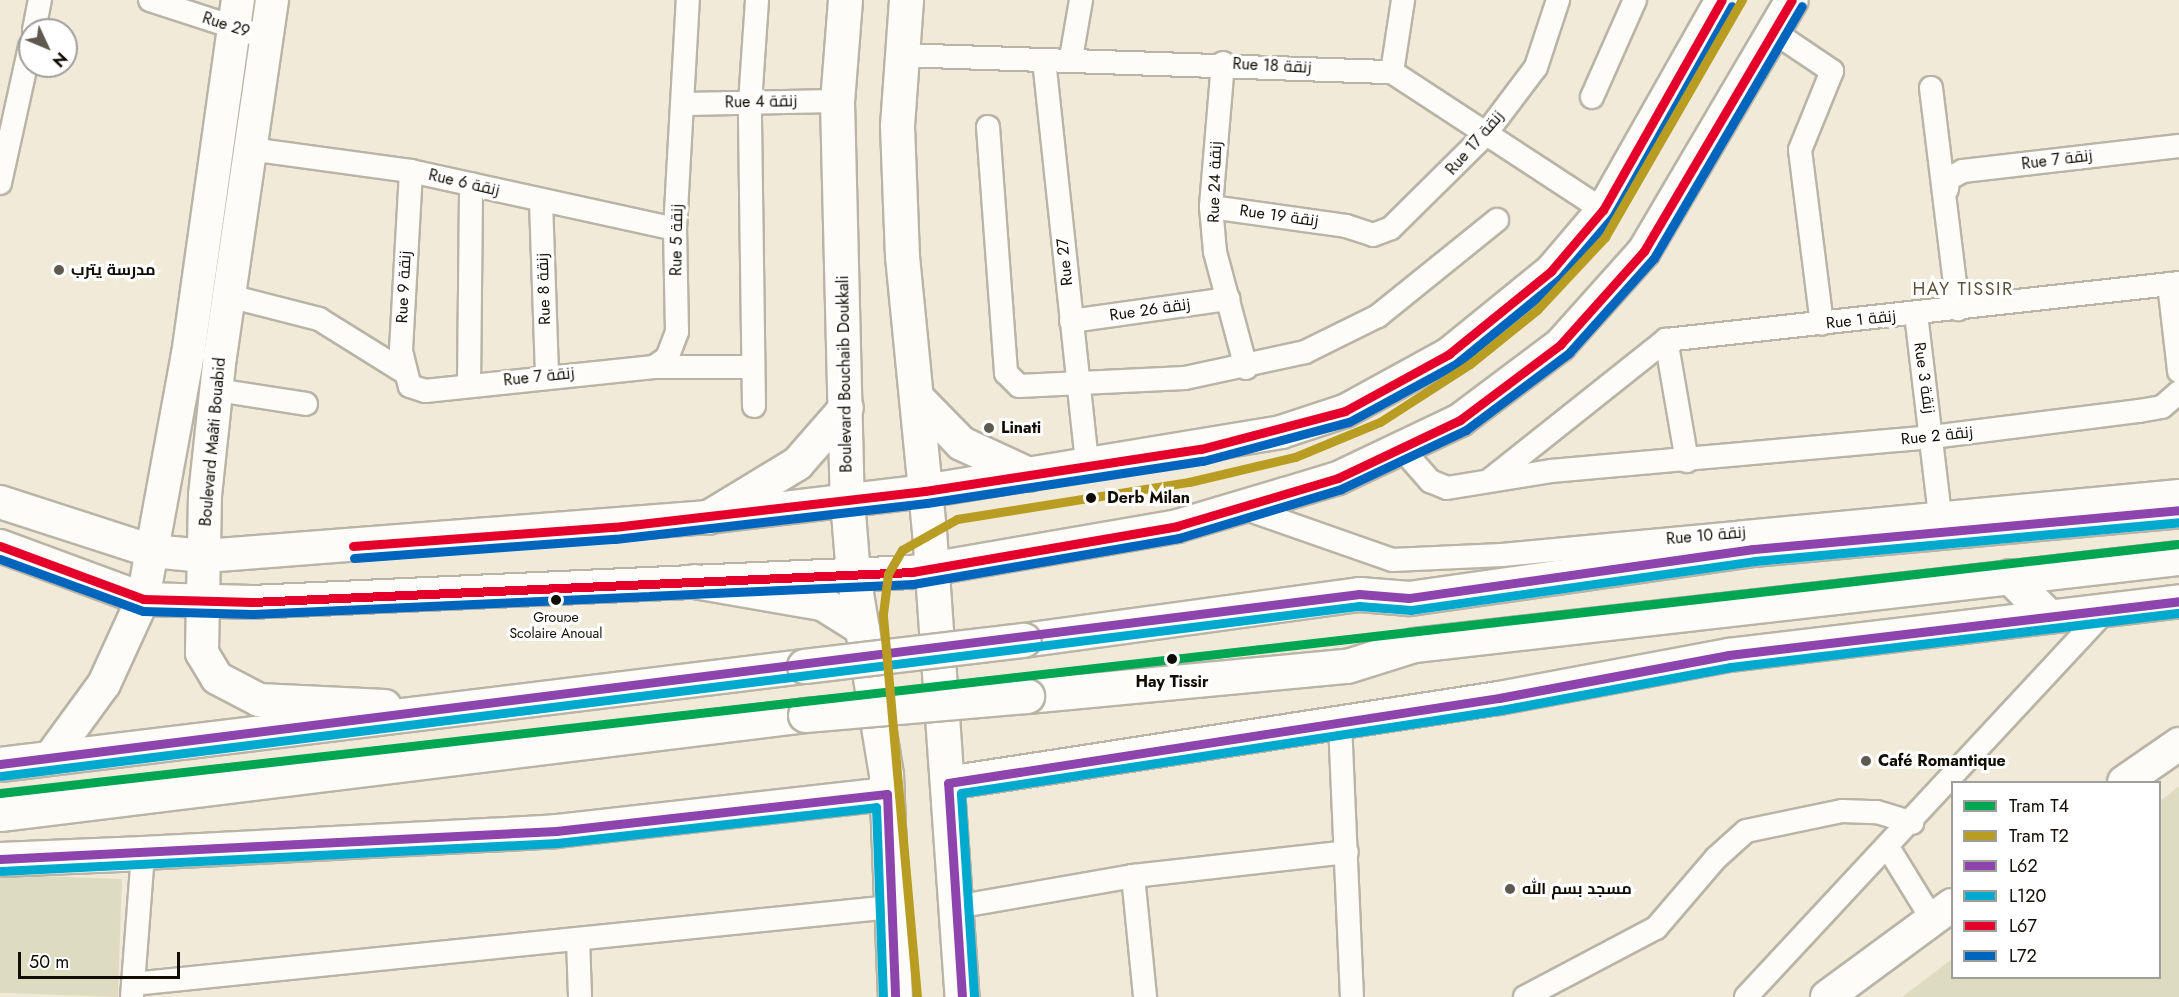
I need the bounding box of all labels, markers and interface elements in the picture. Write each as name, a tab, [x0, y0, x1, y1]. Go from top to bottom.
street label: Rue 29	[200, 8, 252, 42]
north arrow	[18, 18, 78, 78]
text: N	[47, 47, 73, 72]
street label: Rue 18 زنقة	[1232, 54, 1312, 78]
street label: Rue 4 زنقة	[725, 92, 797, 112]
street label: Rue 17 زنقة	[1442, 107, 1508, 179]
street label: Rue 24 زنقة	[1204, 141, 1226, 223]
street label: Rue 7 زنقة	[2020, 146, 2094, 174]
street label: Rue 6 زنقة	[427, 166, 501, 200]
street label: Rue 19 زنقة	[1238, 201, 1320, 231]
street label: Rue 5 زنقة	[667, 204, 687, 276]
street label: Rue 27	[1053, 237, 1077, 287]
street label: Rue 9 زنقة	[393, 250, 415, 324]
street label: Rue 8 زنقة	[533, 253, 555, 325]
place label: مدرسة يترب	[71, 260, 156, 280]
marker: مدرسة يترب	[52, 263, 66, 277]
street label: Boulevard Bouchaib Doukkali	[834, 275, 856, 473]
district label: HAY TISSIR	[1913, 278, 2013, 300]
street label: Rue 26 زنقة	[1108, 295, 1192, 325]
street label: Rue 1 زنقة	[1825, 307, 1897, 333]
street label: Rue 3 زنقة	[1909, 341, 1939, 415]
street label: Boulevard Maâti Bouabid	[196, 357, 230, 527]
street label: Rue 7 زنقة	[502, 364, 576, 390]
place label: Linati	[1001, 418, 1041, 438]
marker: Linati	[982, 421, 996, 435]
street label: Rue 2 زنقة	[1900, 423, 1974, 449]
marker: Derb Milan	[1080, 487, 1102, 509]
place label: Derb Milan	[1107, 488, 1190, 508]
street label: Rue 10 زنقة	[1665, 523, 1747, 549]
marker: Groupe Scolaire Anoual	[550, 594, 562, 606]
place label: Groupe Scolaire Anoual	[509, 609, 603, 642]
marker: Hay Tissir	[1161, 648, 1183, 670]
place label: Hay Tissir	[1135, 672, 1209, 692]
place label: Café Romantique	[1878, 751, 2006, 771]
marker: Café Romantique	[1859, 754, 1873, 768]
legend	[1951, 781, 2161, 979]
text: Tram T4	[2009, 793, 2069, 819]
text: Tram T2	[2009, 823, 2069, 849]
text: L62	[2009, 853, 2038, 879]
place label: مسجد بسم الله	[1522, 879, 1632, 899]
marker: مسجد بسم الله	[1503, 882, 1517, 896]
text: L120	[2009, 883, 2046, 909]
text: L67	[2009, 913, 2037, 939]
scale bar	[21, 940, 183, 978]
text: L72	[2009, 943, 2037, 969]
text: 50 m	[29, 949, 69, 975]

